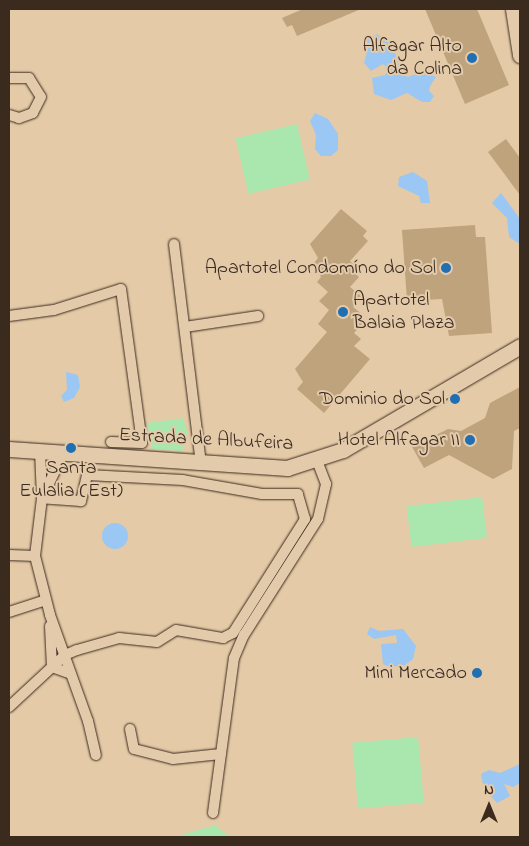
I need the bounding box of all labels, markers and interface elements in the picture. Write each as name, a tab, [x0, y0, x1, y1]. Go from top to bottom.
place label: Alfagar Alto da Colina	[362, 34, 462, 81]
marker: Alfagar Alto da Colina	[466, 52, 478, 64]
place label: Apartotel Condomíno do Sol	[205, 256, 436, 280]
marker: Apartotel Condomíno do Sol	[440, 262, 452, 274]
place label: Apartotel Balaia Plaza	[353, 288, 455, 335]
marker: Apartotel Balaia Plaza	[337, 306, 349, 318]
place label: Dominio do Sol	[319, 387, 445, 411]
marker: Dominio do Sol	[449, 393, 461, 405]
street label: Estrada de Albufeira	[118, 423, 294, 457]
place label: Hotel Alfagar II	[338, 428, 460, 452]
marker: Hotel Alfagar II	[464, 434, 476, 446]
marker: Santa Eulalia (Est)	[65, 442, 77, 454]
place label: Santa Eulalia (Est)	[19, 456, 123, 503]
place label: Mini Mercado	[364, 661, 467, 685]
marker: Mini Mercado	[471, 667, 483, 679]
text: N	[484, 780, 494, 801]
north arrow	[464, 781, 514, 831]

